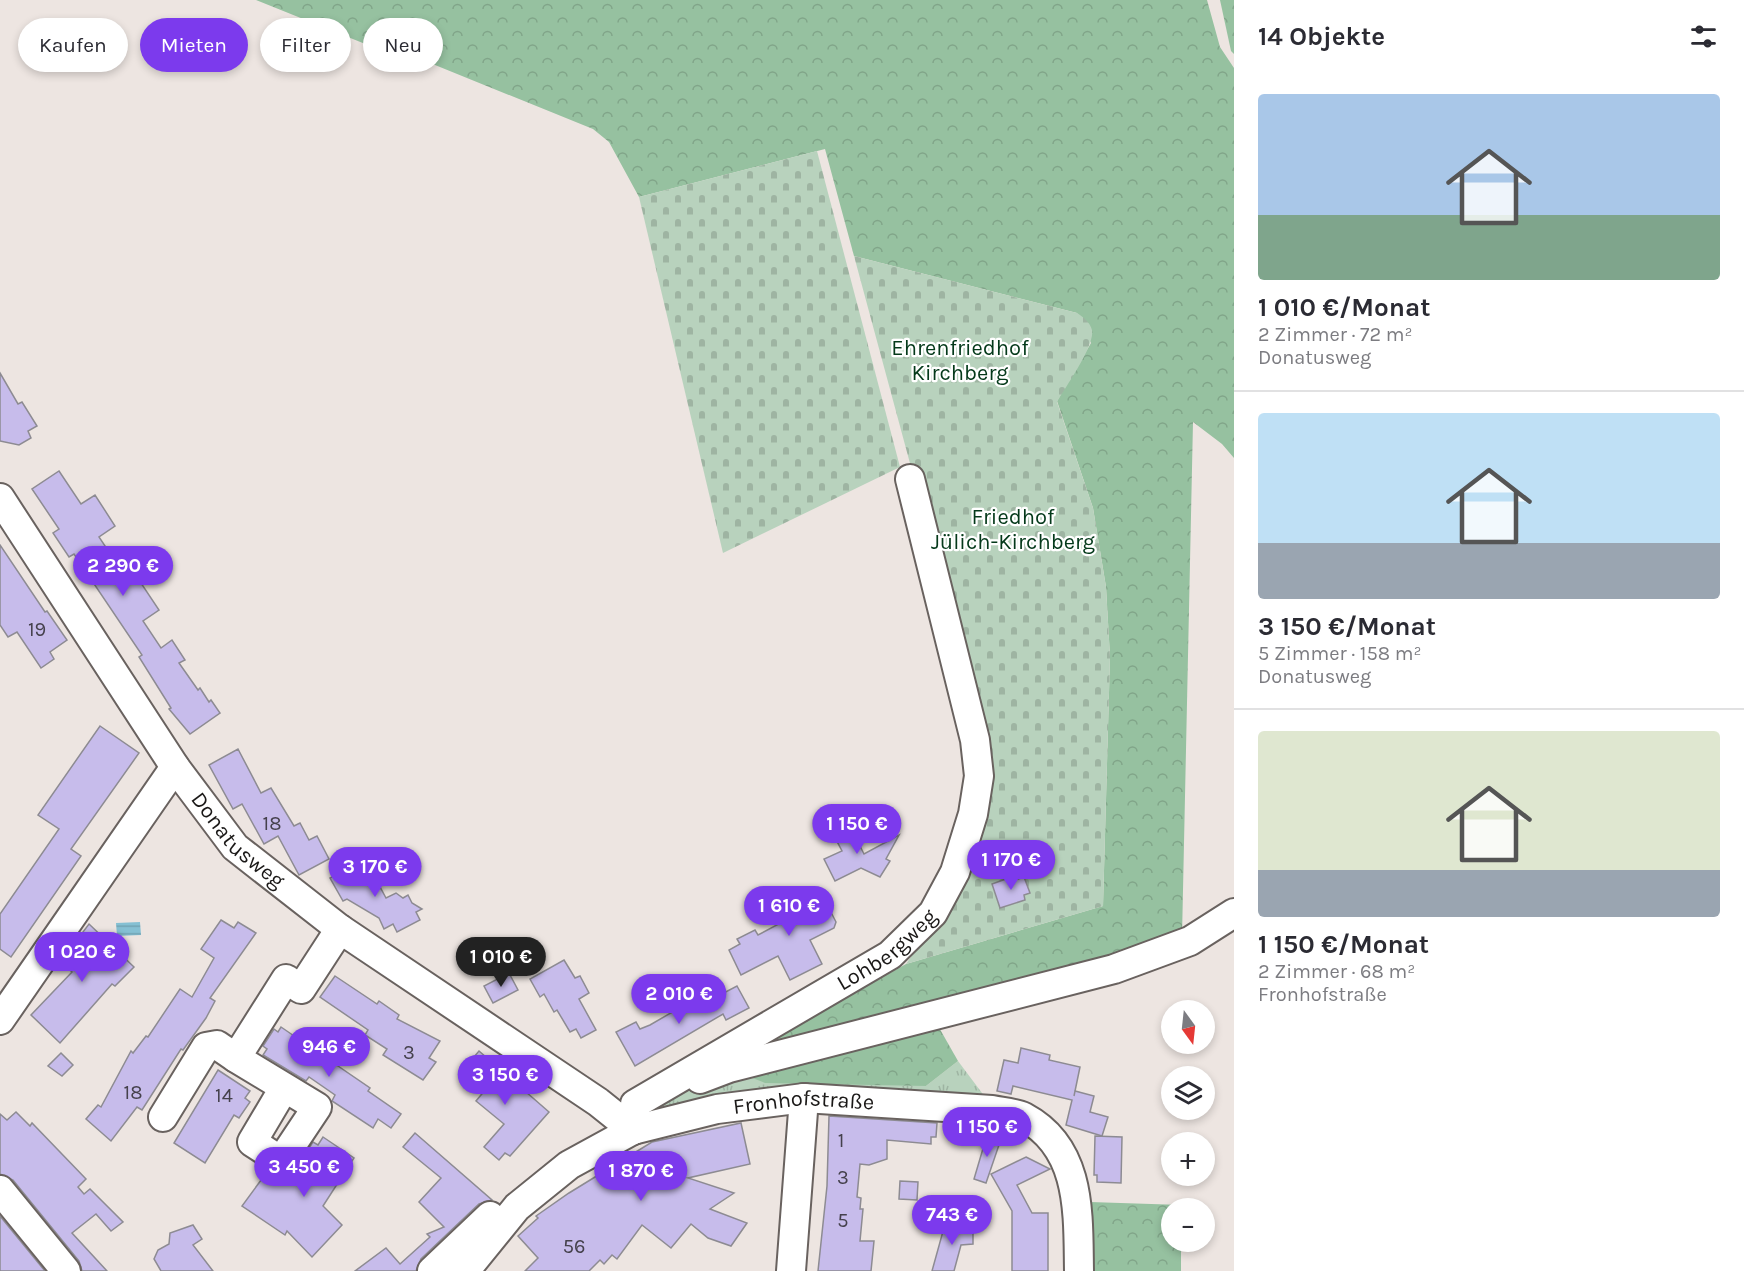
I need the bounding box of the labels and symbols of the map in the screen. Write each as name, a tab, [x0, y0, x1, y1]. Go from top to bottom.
park label: Ehrenfriedhof Kirchberg	[891, 335, 1029, 386]
park label: Friedhof Jülich-Kirchberg	[931, 504, 1096, 555]
pin: 2 290 €	[68, 546, 178, 597]
house number: 19	[28, 618, 46, 641]
street label: Donatusweg	[185, 787, 290, 894]
pin: 1 150 €	[802, 804, 912, 855]
house number: 18	[263, 812, 281, 835]
pin: 1 170 €	[956, 840, 1066, 891]
pin: 3 170 €	[320, 847, 430, 898]
pin: 1 610 €	[734, 886, 844, 937]
street label: Lohbergweg	[832, 903, 943, 996]
pin: 1 020 €	[27, 932, 137, 983]
pin: 1 010 €	[446, 937, 556, 988]
pin: 2 010 €	[624, 974, 734, 1025]
north arrow	[1161, 1000, 1215, 1054]
pin: 946 €	[287, 1027, 371, 1078]
house number: 3	[403, 1041, 415, 1064]
pin: 3 150 €	[450, 1055, 560, 1106]
house number: 18	[124, 1081, 142, 1104]
house number: 14	[215, 1084, 233, 1107]
street label: Fronhofstraße	[731, 1085, 875, 1120]
pin: 1 150 €	[932, 1107, 1042, 1158]
house number: 1	[838, 1129, 844, 1152]
pin: 3 450 €	[249, 1147, 359, 1198]
pin: 1 870 €	[586, 1151, 696, 1202]
house number: 3	[837, 1166, 849, 1189]
pin: 743 €	[910, 1195, 994, 1246]
house number: 5	[837, 1209, 849, 1232]
house number: 56	[563, 1235, 585, 1258]

